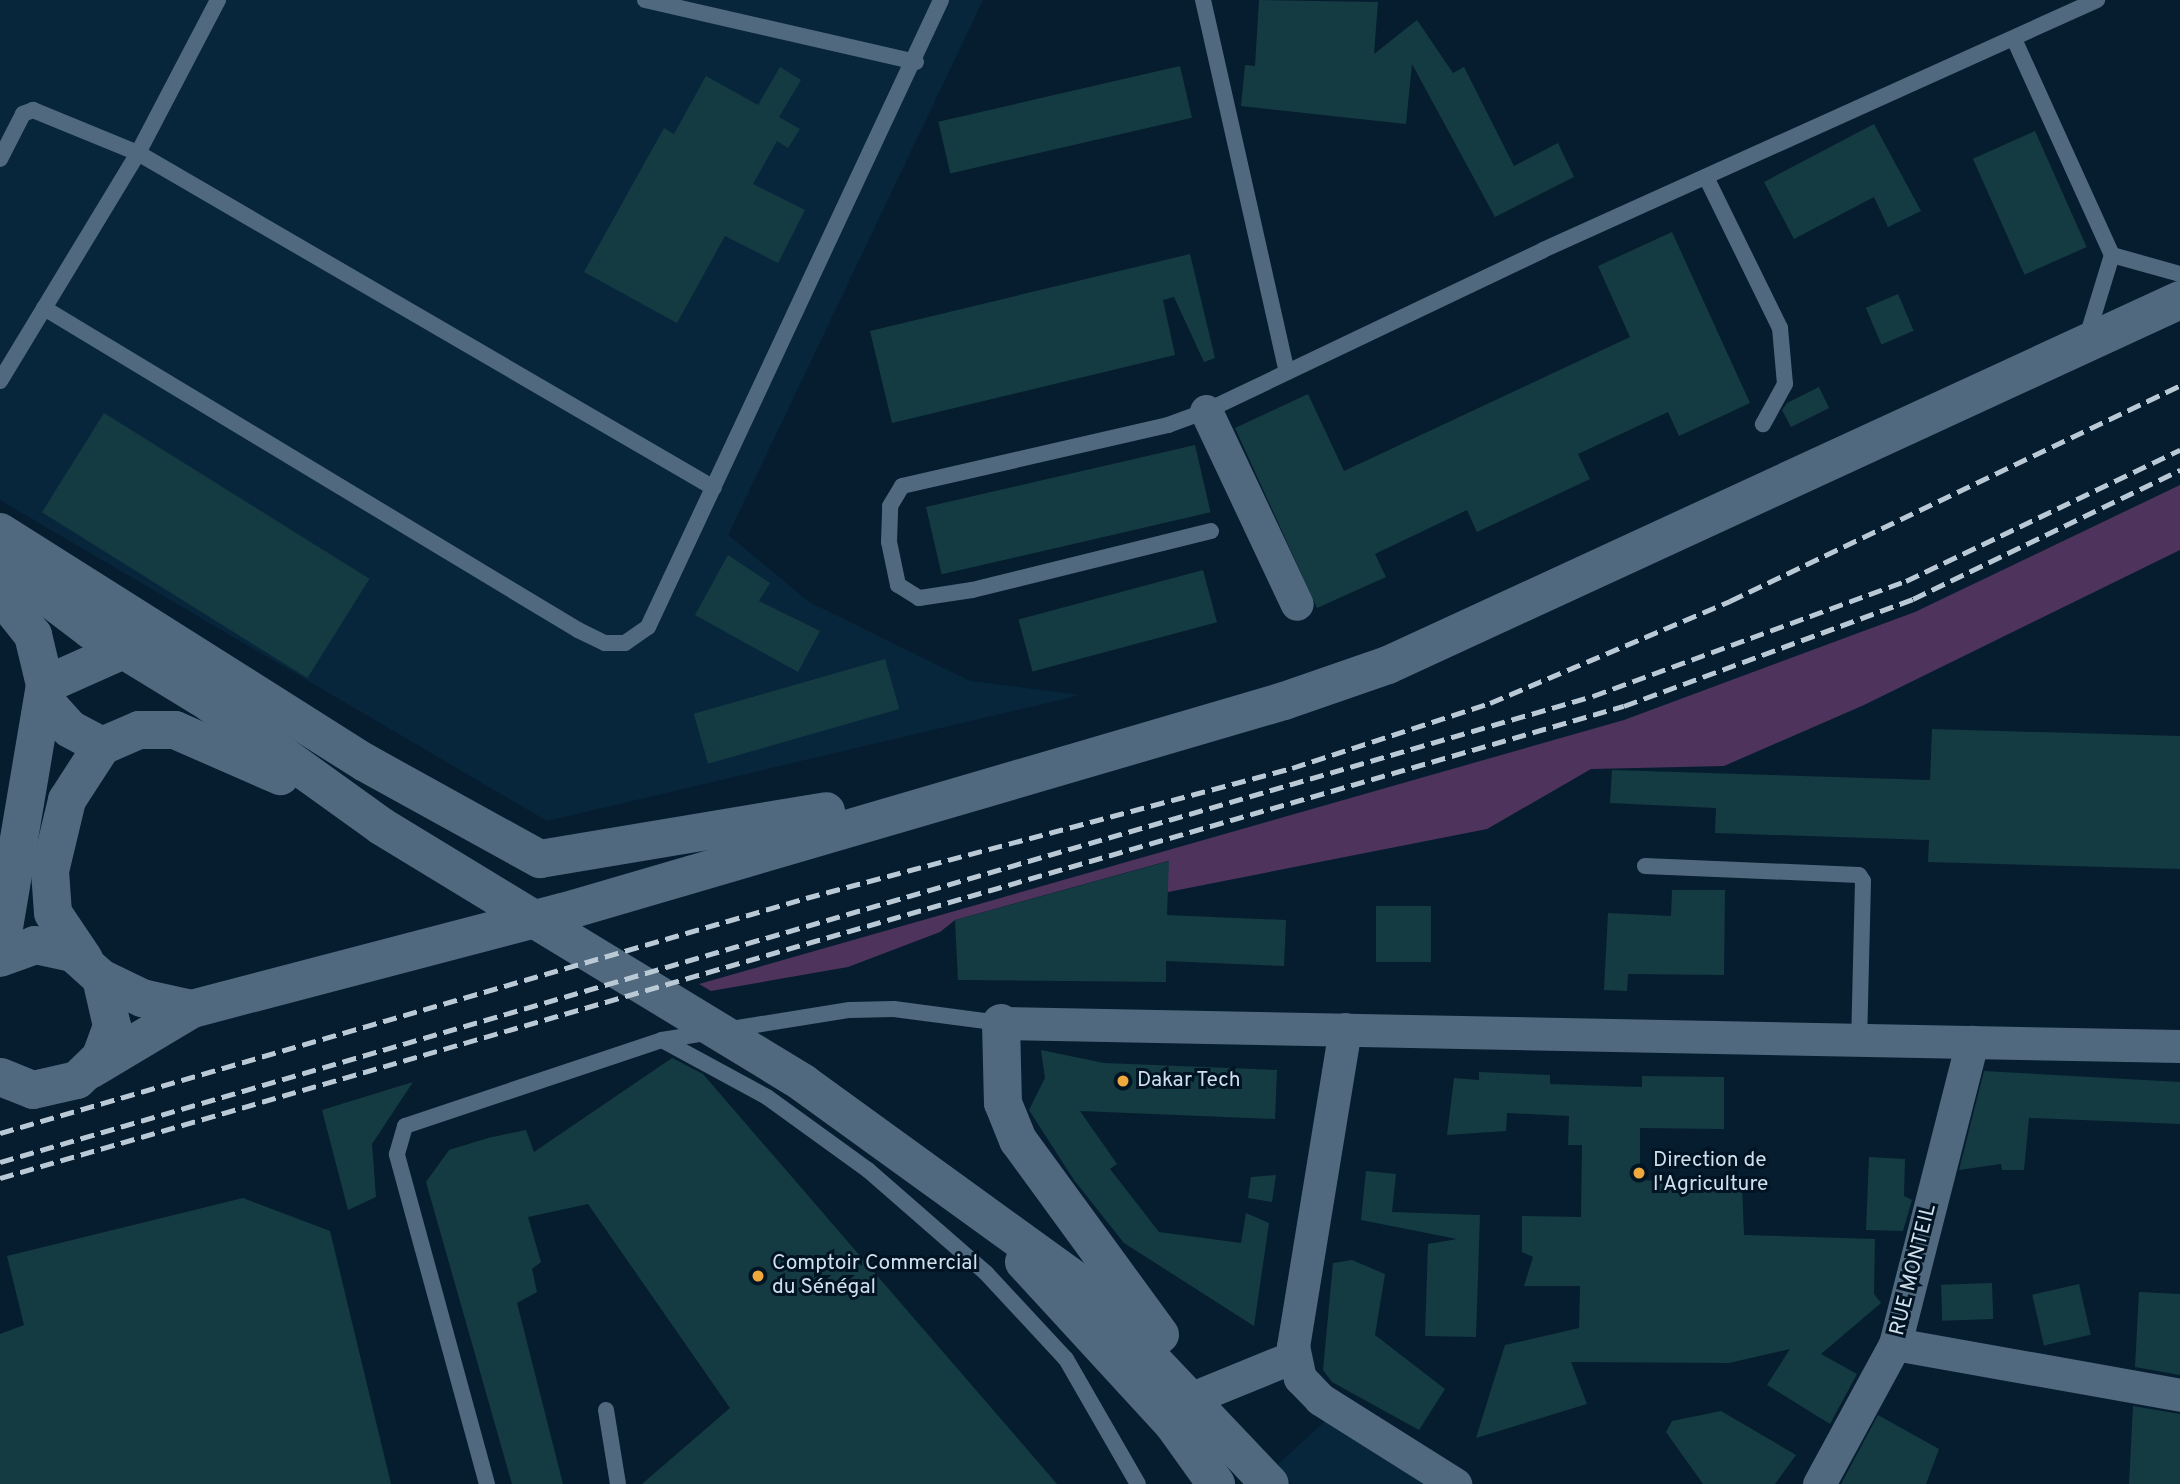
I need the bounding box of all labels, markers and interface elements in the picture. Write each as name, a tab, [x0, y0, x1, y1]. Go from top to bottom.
place label: Dakar Tech	[1137, 1068, 1241, 1094]
marker: Dakar Tech	[1115, 1073, 1131, 1089]
place label: Direction de l'Agriculture	[1653, 1148, 1768, 1198]
marker: Direction de l'Agriculture	[1631, 1165, 1647, 1181]
street label: RUE MONTEIL	[1885, 1202, 1943, 1338]
place label: Comptoir Commercial du Sénégal	[772, 1251, 978, 1301]
marker: Comptoir Commercial du Sénégal	[750, 1268, 766, 1284]

